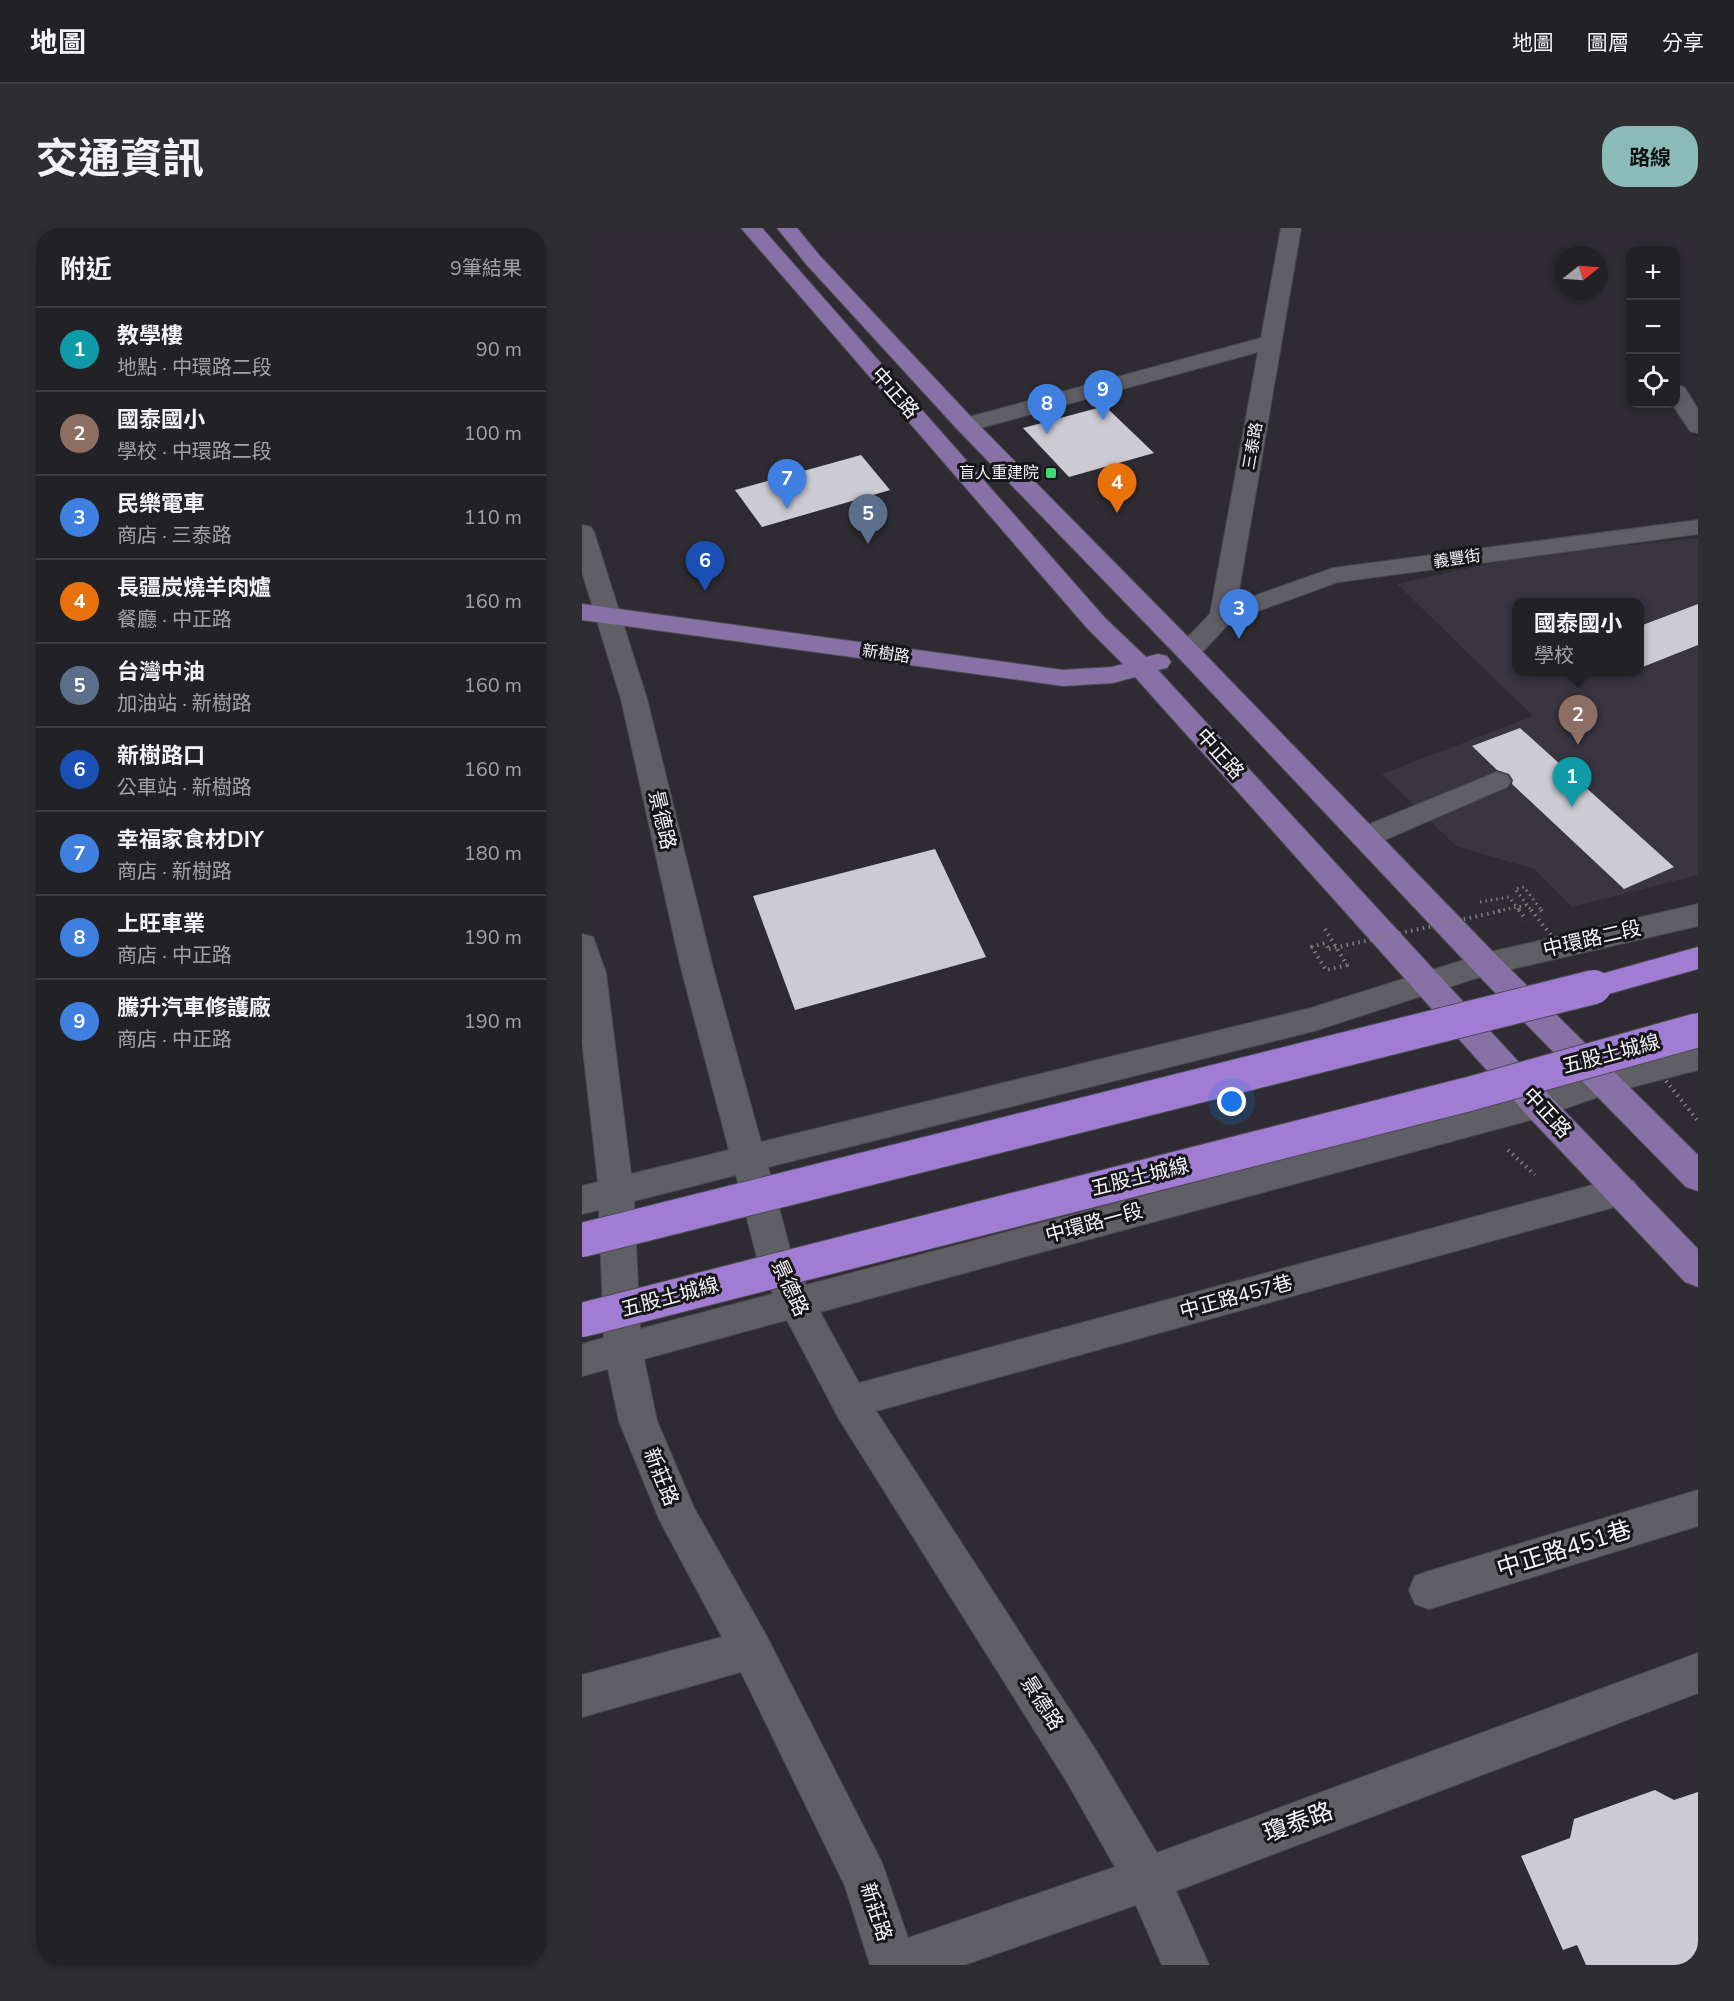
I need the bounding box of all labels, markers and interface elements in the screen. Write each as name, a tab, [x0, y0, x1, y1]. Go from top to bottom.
text: 地圖	[30, 24, 86, 62]
text: 地圖	[1512, 29, 1554, 57]
text: 圖層	[1587, 29, 1629, 57]
text: 分享	[1662, 29, 1704, 57]
button: 路線	[1602, 126, 1698, 187]
text: 交通資訊	[36, 131, 204, 188]
north arrow	[1554, 246, 1608, 300]
map controls	[1626, 246, 1680, 408]
button: +	[1626, 246, 1680, 300]
text: 附近	[60, 252, 112, 287]
text: 9筆結果	[450, 255, 522, 282]
button: −	[1626, 300, 1680, 354]
text: 教學樓	[117, 321, 183, 351]
text: 1	[74, 336, 86, 363]
text: 90 m	[476, 336, 522, 363]
text: 地點 · 中環路二段	[117, 354, 272, 381]
button: locate	[1626, 354, 1680, 408]
street label: 中正路	[865, 362, 925, 424]
pin: 9	[1084, 370, 1122, 420]
pin: 8	[1028, 384, 1066, 434]
text: 國泰國小	[117, 405, 205, 435]
text: 2	[74, 420, 86, 447]
text: 100 m	[464, 420, 522, 447]
street label: 三泰路	[1238, 420, 1268, 472]
text: 學校 · 中環路二段	[117, 438, 272, 465]
pin: 7	[768, 460, 806, 509]
place label: 盲人重建院	[959, 462, 1039, 484]
pin: 4	[1098, 464, 1136, 513]
marker: 盲人重建院	[1044, 466, 1058, 480]
text: 民樂電車	[117, 489, 205, 519]
pin: 5	[848, 494, 888, 544]
text: 3	[74, 504, 86, 531]
text: 110 m	[464, 504, 522, 531]
text: 商店 · 三泰路	[117, 522, 232, 549]
pin: 6	[686, 542, 724, 591]
street label: 義豐街	[1432, 545, 1482, 573]
text: 長疆炭燒羊肉爐	[117, 573, 271, 603]
text: 4	[74, 588, 86, 615]
text: 160 m	[464, 588, 522, 615]
pin: 3	[1220, 590, 1258, 639]
popup	[1512, 598, 1644, 676]
text: 餐廳 · 中正路	[117, 606, 232, 633]
text: 國泰國小	[1534, 609, 1622, 639]
street label: 新樹路	[861, 640, 911, 668]
text: 學校	[1534, 642, 1574, 669]
text: 台灣中油	[117, 657, 205, 687]
text: 5	[74, 672, 86, 699]
text: 160 m	[464, 672, 522, 699]
text: 加油站 · 新樹路	[117, 690, 252, 717]
pin: 2	[1558, 696, 1598, 745]
street label: 中正路	[1190, 723, 1250, 785]
text: 新樹路口	[117, 741, 205, 771]
text: 6	[74, 756, 86, 783]
text: 160 m	[464, 756, 522, 783]
pin: 1	[1552, 758, 1592, 807]
text: 公車站 · 新樹路	[117, 774, 252, 801]
street label: 景德路	[642, 788, 682, 852]
text: 幸福家食材DIY	[117, 825, 264, 855]
text: 7	[74, 840, 86, 867]
text: 180 m	[464, 840, 522, 867]
text: 商店 · 新樹路	[117, 858, 232, 885]
text: 上旺車業	[117, 909, 205, 939]
street label: 中環路二段	[1540, 915, 1644, 963]
text: 8	[74, 924, 86, 951]
text: 190 m	[464, 924, 522, 951]
text: 商店 · 中正路	[117, 942, 232, 969]
text: 騰升汽車修護廠	[117, 993, 271, 1023]
text: 9	[74, 1008, 86, 1035]
text: 190 m	[464, 1008, 522, 1035]
text: 商店 · 中正路	[117, 1026, 232, 1053]
street label: 五股土城線	[1559, 1028, 1663, 1080]
street label: 中正路	[1517, 1082, 1577, 1144]
your location	[1217, 1087, 1246, 1116]
street label: 五股土城線	[1088, 1152, 1192, 1202]
street label: 中環路一段	[1042, 1197, 1146, 1249]
street label: 景德路	[765, 1255, 815, 1321]
street label: 中正路457巷	[1176, 1269, 1296, 1325]
street label: 五股土城線	[618, 1271, 722, 1323]
street label: 新莊路	[637, 1444, 685, 1510]
street label: 中正路451巷	[1493, 1513, 1635, 1585]
street label: 景德路	[1014, 1670, 1070, 1736]
street label: 瓊泰路	[1259, 1795, 1337, 1849]
street label: 新莊路	[854, 1879, 898, 1945]

